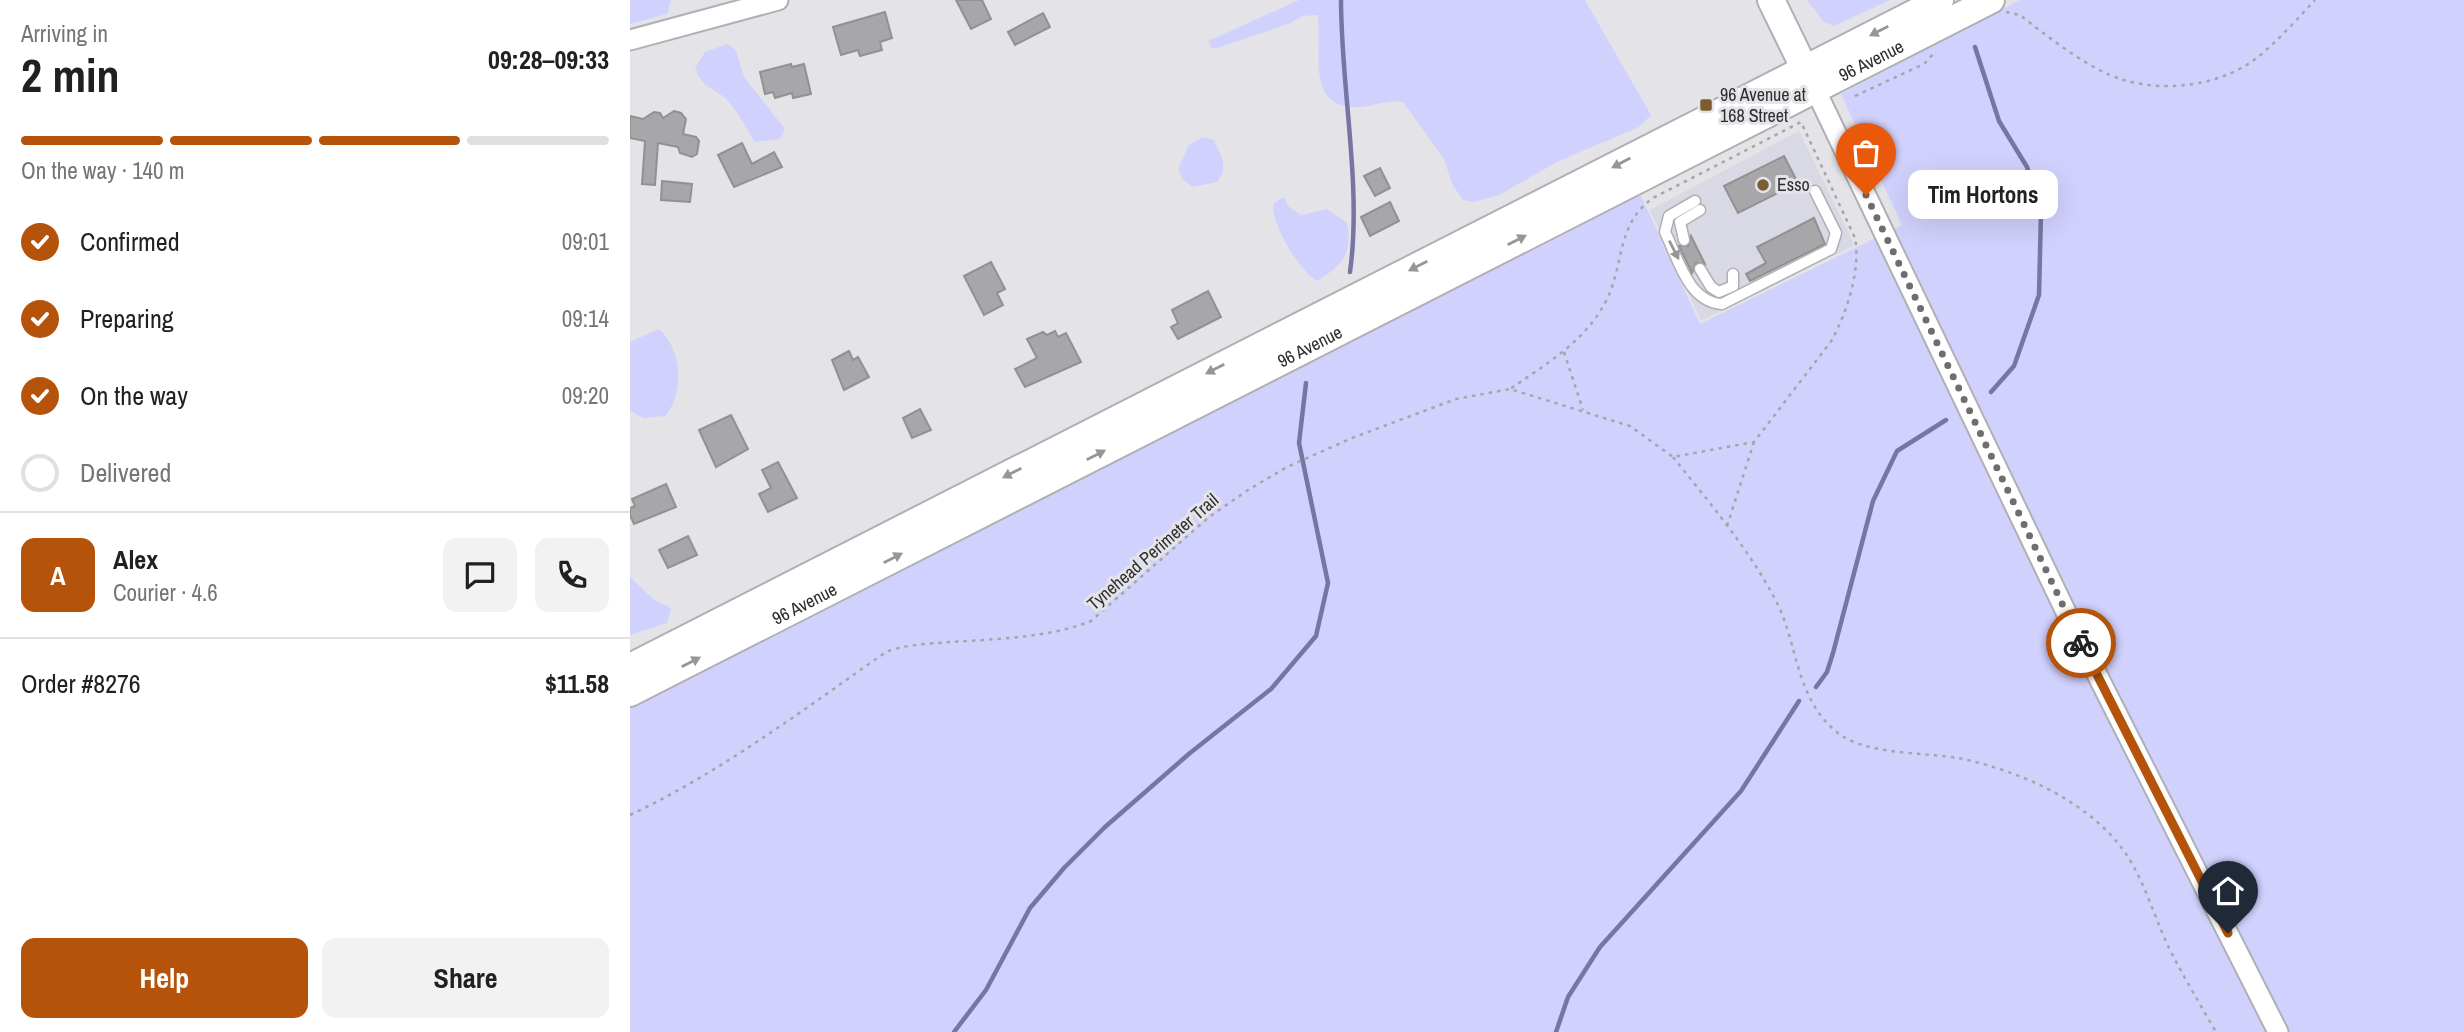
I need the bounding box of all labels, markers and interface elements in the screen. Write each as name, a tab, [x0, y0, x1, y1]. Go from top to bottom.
text: Arriving in	[21, 18, 108, 49]
one-way arrow	[1869, 25, 1889, 36]
street label: 96 Avenue	[1834, 34, 1908, 87]
text: 09:28–09:33	[488, 42, 609, 77]
text: 2 min	[21, 44, 120, 106]
place label: 96 Avenue at 168 Street	[1720, 82, 1806, 128]
marker: 96 Avenue at 168 Street	[1698, 97, 1714, 113]
pin	[1836, 123, 1896, 195]
icon: bag	[1847, 134, 1885, 172]
text: On the way · 140 m	[21, 155, 185, 186]
one-way arrow	[1611, 157, 1630, 169]
callout: Tim Hortons	[1908, 170, 2058, 220]
place label: Esso	[1777, 172, 1810, 197]
marker: Esso	[1755, 177, 1771, 193]
text: Tim Hortons	[1928, 179, 2038, 210]
icon: check	[21, 223, 59, 261]
text: Confirmed	[80, 224, 180, 259]
text: 09:01	[562, 226, 609, 257]
one-way arrow	[1507, 234, 1527, 245]
one-way arrow	[1668, 240, 1679, 260]
one-way arrow	[1408, 261, 1428, 272]
icon: check	[21, 300, 59, 338]
text: Preparing	[80, 301, 174, 336]
text: 09:14	[562, 303, 609, 334]
street label: 96 Avenue	[1273, 319, 1346, 373]
one-way arrow	[1205, 364, 1225, 375]
icon: check	[21, 377, 59, 415]
text: On the way	[80, 378, 188, 413]
text: 09:20	[562, 380, 609, 411]
one-way arrow	[1086, 449, 1106, 461]
text: Delivered	[80, 455, 171, 490]
one-way arrow	[1002, 467, 1022, 478]
street label: Tynehead Perimeter Trail	[1082, 488, 1224, 616]
button: chat	[443, 538, 517, 612]
button: phone	[535, 538, 609, 612]
text: Alex	[113, 542, 158, 577]
one-way arrow	[883, 553, 903, 564]
text: A	[50, 558, 66, 593]
text: Courier · 4.6	[113, 577, 218, 608]
street label: 96 Avenue	[768, 577, 841, 631]
courier	[2046, 608, 2116, 678]
icon: bike	[2062, 624, 2100, 662]
one-way arrow	[681, 656, 701, 667]
text: Order #8276	[21, 666, 141, 701]
text: $11.58	[545, 666, 609, 701]
pin	[2198, 861, 2258, 933]
icon: home	[2209, 872, 2247, 910]
button: Help	[21, 938, 308, 1018]
button: Share	[322, 938, 609, 1018]

